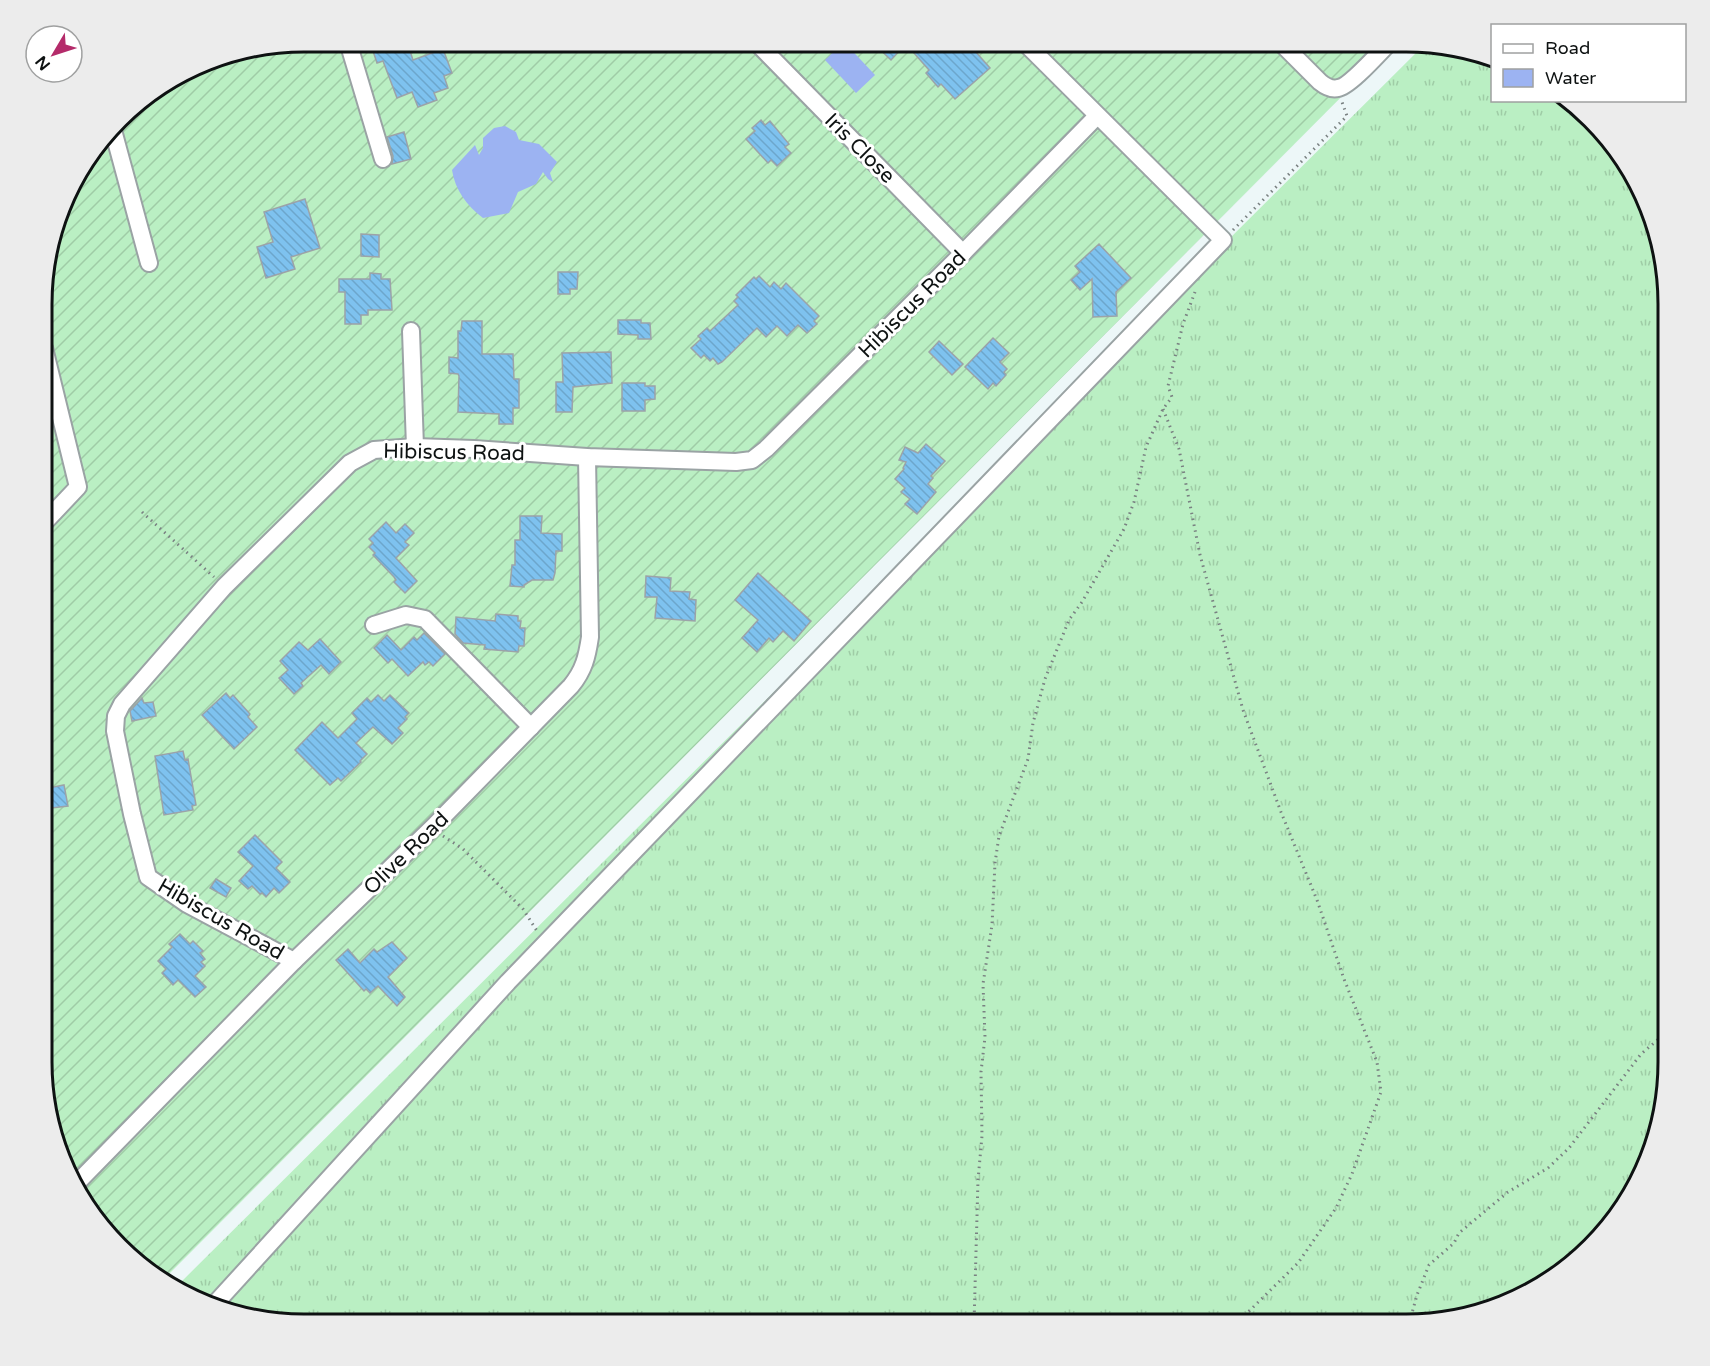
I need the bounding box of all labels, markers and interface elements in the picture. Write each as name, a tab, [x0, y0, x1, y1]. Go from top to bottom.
north arrow	[24, 24, 84, 84]
legend	[1491, 24, 1686, 102]
text: Road	[1545, 37, 1590, 59]
text: N	[31, 52, 55, 74]
text: Water	[1545, 67, 1596, 89]
street label: Iris Close	[819, 108, 900, 189]
street label: Hibiscus Road	[853, 245, 971, 363]
street label: Hibiscus Road	[383, 439, 525, 466]
street label: Olive Road	[359, 807, 454, 900]
street label: Hibiscus Road	[153, 873, 288, 966]

